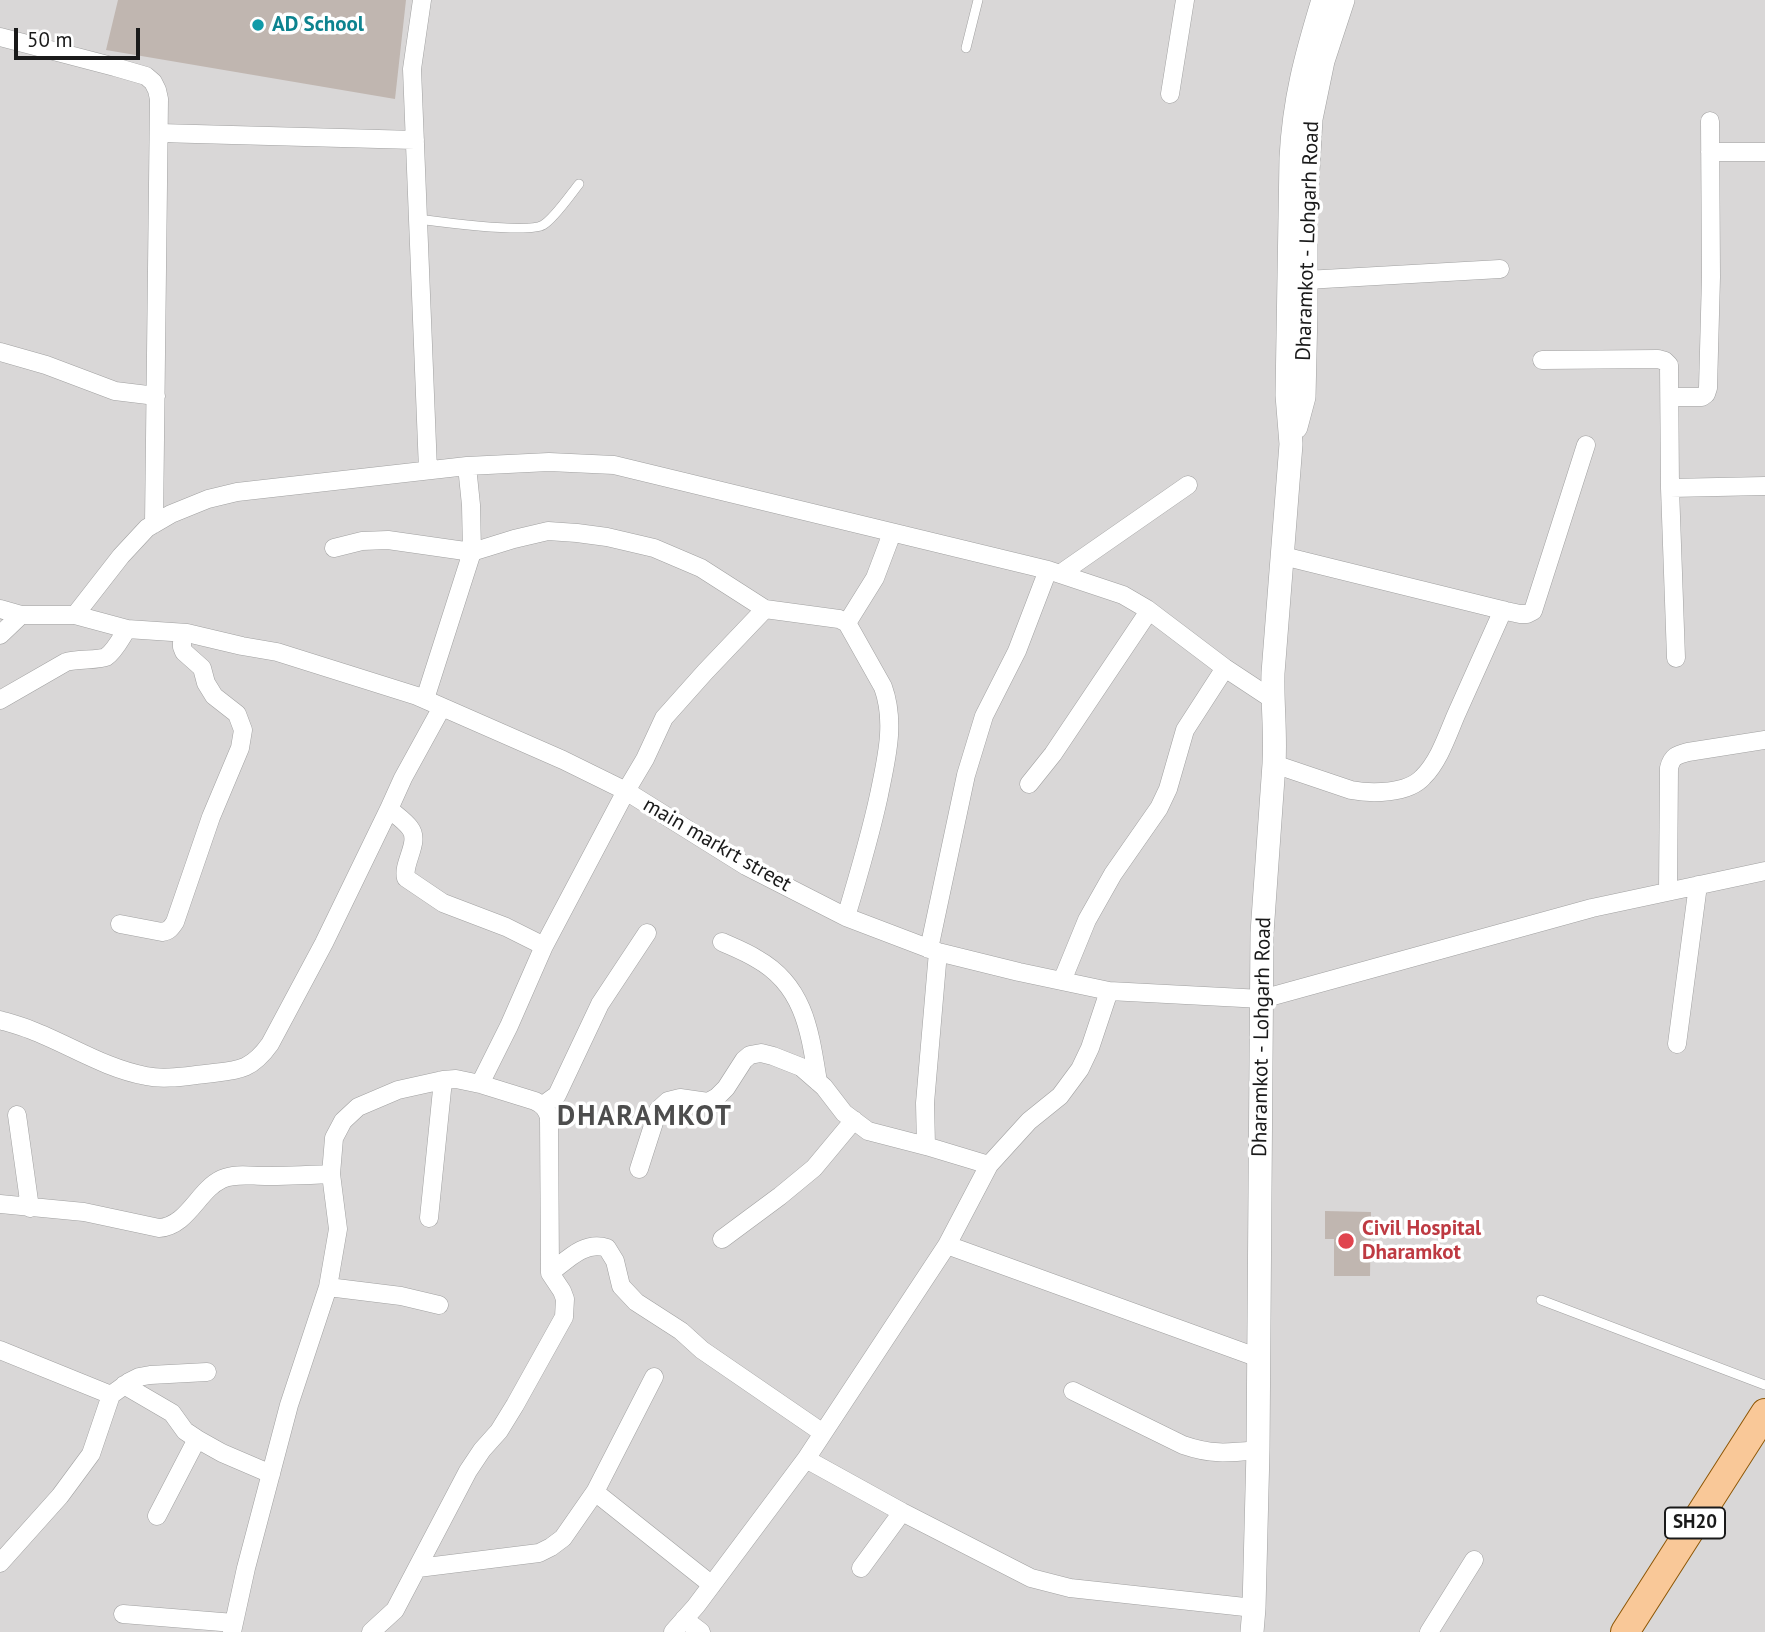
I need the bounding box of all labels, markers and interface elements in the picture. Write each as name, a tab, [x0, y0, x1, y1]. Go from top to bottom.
place label: AD School	[272, 12, 364, 38]
scale bar	[18, 14, 144, 58]
marker: AD School	[250, 17, 266, 33]
text: 50 m	[27, 26, 73, 53]
street label: Dharamkot - Lohgarh Road	[1291, 121, 1325, 361]
street label: main markrt street	[639, 792, 795, 898]
street label: Dharamkot - Lohgarh Road	[1247, 917, 1277, 1157]
district label: DHARAMKOT	[558, 1100, 732, 1134]
place label: Civil Hospital Dharamkot	[1362, 1216, 1481, 1266]
marker: Civil Hospital Dharamkot	[1336, 1231, 1356, 1251]
road number: SH20	[1665, 1508, 1725, 1539]

